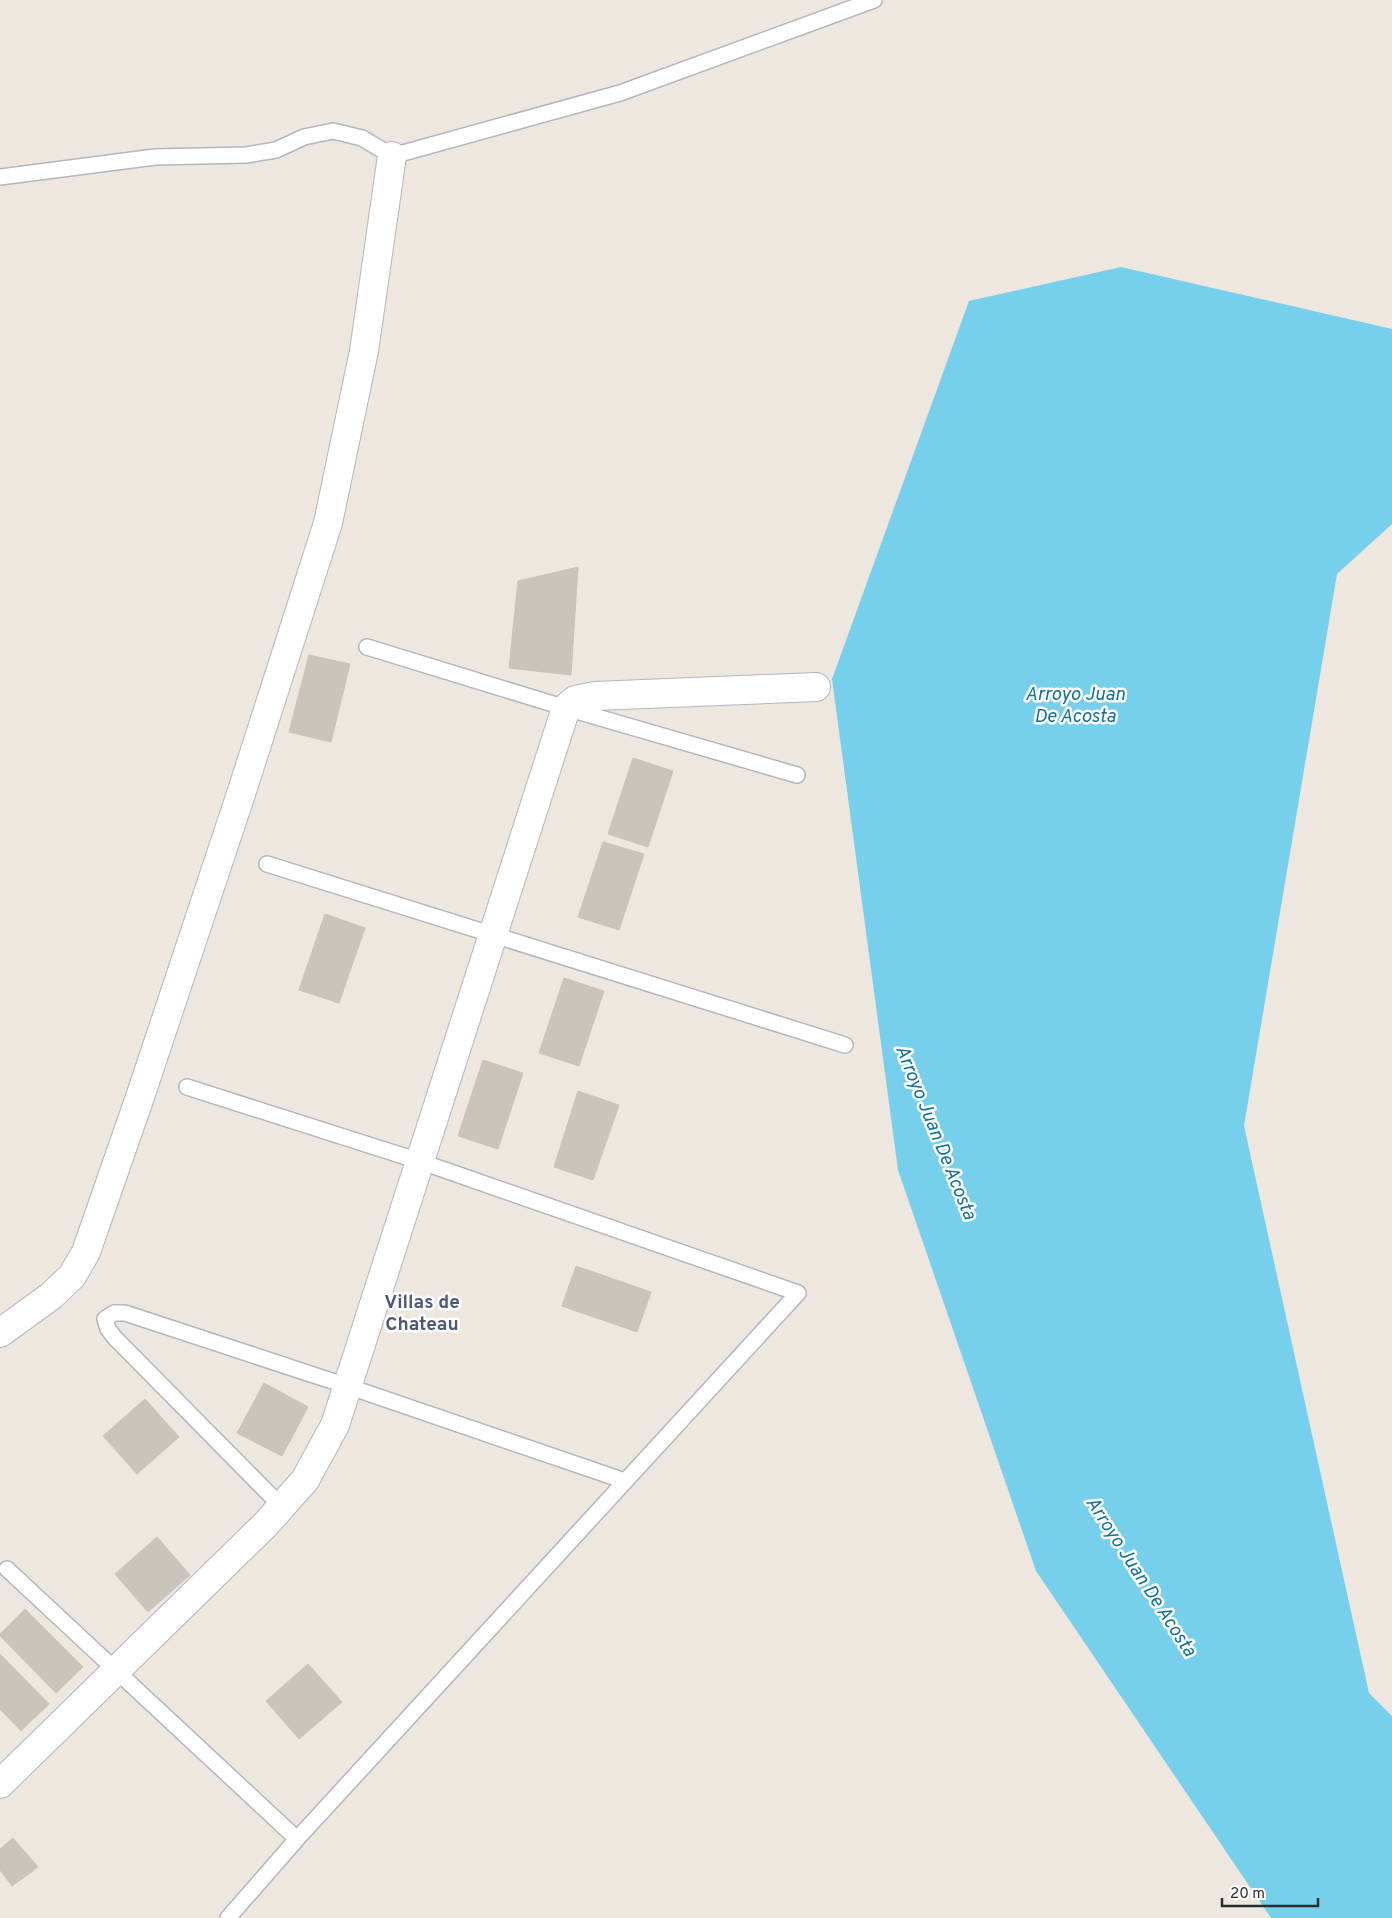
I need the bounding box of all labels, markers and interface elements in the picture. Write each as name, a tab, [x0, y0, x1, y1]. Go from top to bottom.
water label: Arroyo Juan De Acosta	[1025, 683, 1126, 729]
water label: Arroyo Juan De Acosta	[889, 1042, 981, 1224]
district label: Villas de Chateau	[384, 1291, 460, 1337]
water label: Arroyo Juan De Acosta	[1080, 1493, 1201, 1662]
scale bar	[1222, 1876, 1318, 1908]
text: 20 m	[1230, 1885, 1265, 1904]

